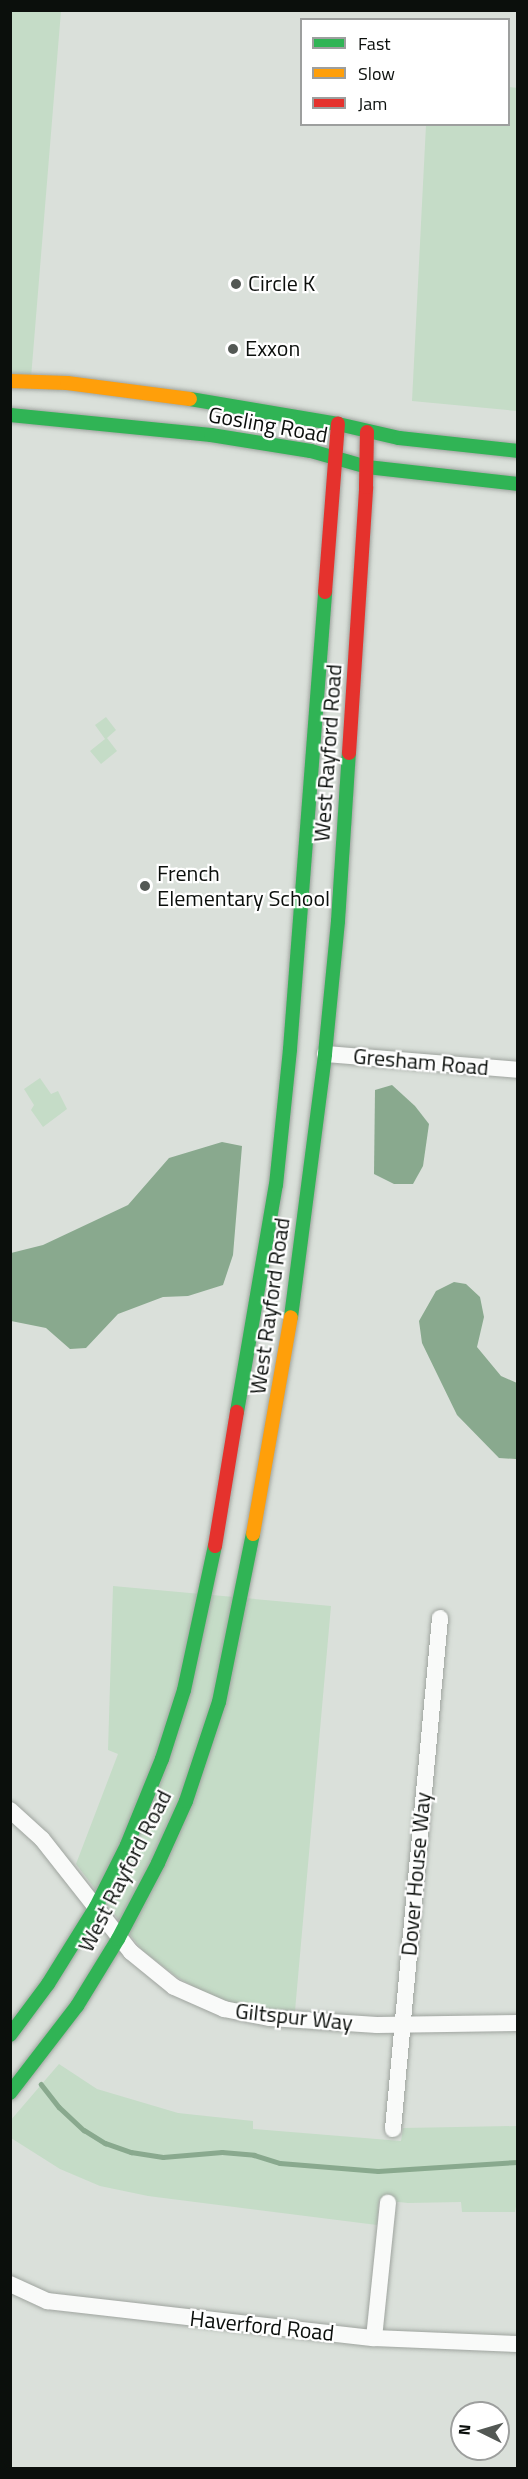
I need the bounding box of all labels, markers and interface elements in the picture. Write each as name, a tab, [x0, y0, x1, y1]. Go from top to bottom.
legend	[300, 18, 510, 126]
text: Fast	[358, 30, 391, 57]
text: Slow	[358, 60, 395, 87]
text: Jam	[358, 90, 387, 117]
place label: Circle K	[248, 271, 315, 297]
marker: Circle K	[229, 277, 243, 291]
place label: Exxon	[245, 336, 300, 362]
marker: Exxon	[226, 342, 240, 356]
street label: Gosling Road	[206, 402, 330, 448]
street label: West Rayford Road	[309, 663, 347, 843]
place label: French Elementary School	[157, 860, 330, 912]
marker: French Elementary School	[138, 879, 152, 893]
street label: Gresham Road	[352, 1043, 490, 1081]
street label: West Rayford Road	[245, 1216, 295, 1396]
street label: West Rayford Road	[73, 1786, 177, 1956]
street label: Dover House Way	[396, 1791, 436, 1957]
street label: Giltspur Way	[234, 1998, 354, 2036]
street label: Haverford Road	[189, 2305, 335, 2347]
north arrow	[450, 2401, 510, 2461]
text: N	[452, 2423, 476, 2436]

